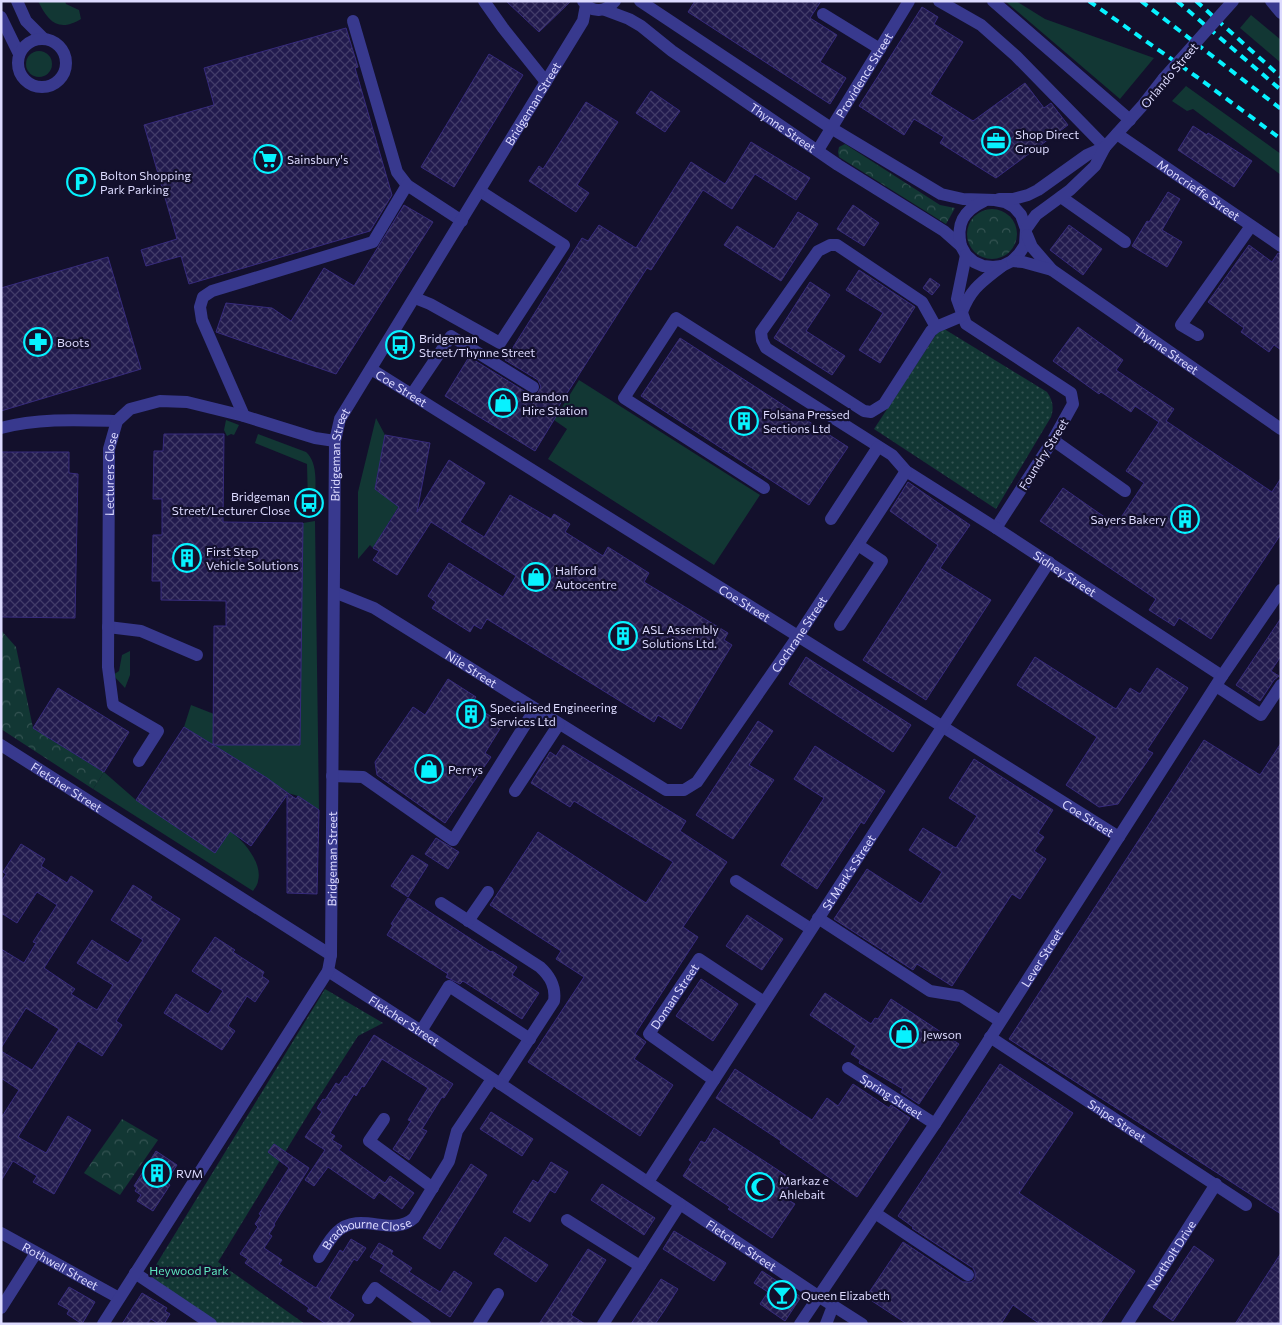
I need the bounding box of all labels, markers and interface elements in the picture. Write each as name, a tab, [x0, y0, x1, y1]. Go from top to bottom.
street label: Providence Street	[833, 30, 895, 120]
street label: Orlando Street	[1138, 39, 1200, 111]
street label: Bridgeman Street	[502, 59, 563, 148]
street label: Thynne Street	[747, 100, 819, 155]
office icon: Shop Direct Group	[981, 126, 1011, 156]
place label: Shop Direct Group	[1015, 127, 1079, 155]
supermarket icon: Sainsbury's	[253, 144, 283, 174]
place label: Sainsbury's	[287, 152, 348, 166]
street label: Moncrieffe Street	[1155, 157, 1243, 223]
parking icon: Bolton Shopping Park Parking	[66, 167, 96, 197]
place label: Bolton Shopping Park Parking	[100, 168, 191, 196]
street label: Thynne Street	[1130, 321, 1201, 377]
pharmacy icon: Boots	[23, 327, 53, 357]
bus stop icon: Bridgeman Street/Thynne Street	[385, 330, 415, 360]
place label: Bridgeman Street/Thynne Street	[419, 331, 535, 359]
place label: Boots	[57, 335, 89, 349]
street label: Coe Street	[373, 367, 430, 409]
shop icon: Brandon Hire Station	[488, 388, 518, 418]
place label: Brandon Hire Station	[522, 389, 587, 417]
street label: Bridgeman Street	[328, 405, 352, 502]
building icon: Folsana Pressed Sections Ltd	[729, 406, 759, 436]
place label: Folsana Pressed Sections Ltd	[763, 407, 850, 435]
street label: Foundry Street	[1015, 416, 1071, 492]
street label: Lecturers Close	[102, 430, 120, 516]
bus stop icon: Bridgeman Street/Lecturer Close	[294, 488, 324, 518]
place label: Bridgeman Street/Lecturer Close	[172, 489, 290, 517]
building icon: Sayers Bakery	[1170, 504, 1200, 534]
place label: Sayers Bakery	[1091, 512, 1166, 526]
building icon: First Step Vehicle Solutions	[172, 543, 202, 573]
place label: First Step Vehicle Solutions	[206, 544, 299, 572]
street label: Sidney Street	[1031, 547, 1099, 599]
shop icon: Halford Autocentre	[521, 562, 551, 592]
place label: Halford Autocentre	[555, 563, 617, 591]
street label: Coe Street	[717, 582, 773, 624]
street label: Cochrane Street	[768, 593, 829, 675]
building icon: ASL Assembly Solutions Ltd.	[608, 621, 638, 651]
place label: ASL Assembly Solutions Ltd.	[642, 622, 719, 650]
street label: Nile Street	[443, 648, 500, 690]
building icon: Specialised Engineering Services Ltd	[456, 699, 486, 729]
place label: Specialised Engineering Services Ltd	[490, 700, 618, 728]
shop icon: Perrys	[414, 754, 444, 784]
street label: Fletcher Street	[29, 759, 105, 815]
place label: Perrys	[448, 762, 483, 776]
street label: Coe Street	[1060, 796, 1117, 839]
street label: Bridgeman Street	[324, 811, 339, 907]
street label: St Mark's Street	[819, 832, 878, 913]
street label: Lever Street	[1018, 926, 1065, 989]
street label: Doman Street	[647, 961, 701, 1032]
street label: Fletcher Street	[367, 992, 442, 1049]
shop icon: Jewson	[889, 1019, 919, 1049]
place label: Jewson	[923, 1027, 962, 1042]
street label: Spring Street	[858, 1071, 926, 1121]
street label: Snipe Street	[1085, 1096, 1149, 1145]
building icon: RVM	[142, 1158, 172, 1188]
place label: RVM	[176, 1166, 203, 1180]
mosque icon: Markaz e Ahlebait	[745, 1172, 775, 1202]
place label: Markaz e Ahlebait	[779, 1173, 829, 1201]
street label: Bradbourne Close	[319, 1215, 414, 1252]
street label: Fletcher Street	[704, 1217, 779, 1273]
street label: Northolt Drive	[1144, 1218, 1198, 1292]
street label: Rothwell Street	[20, 1239, 101, 1292]
park label: Heywood Park	[149, 1263, 229, 1277]
bar icon: Queen Elizabeth	[767, 1280, 797, 1310]
place label: Queen Elizabeth	[801, 1288, 890, 1302]

